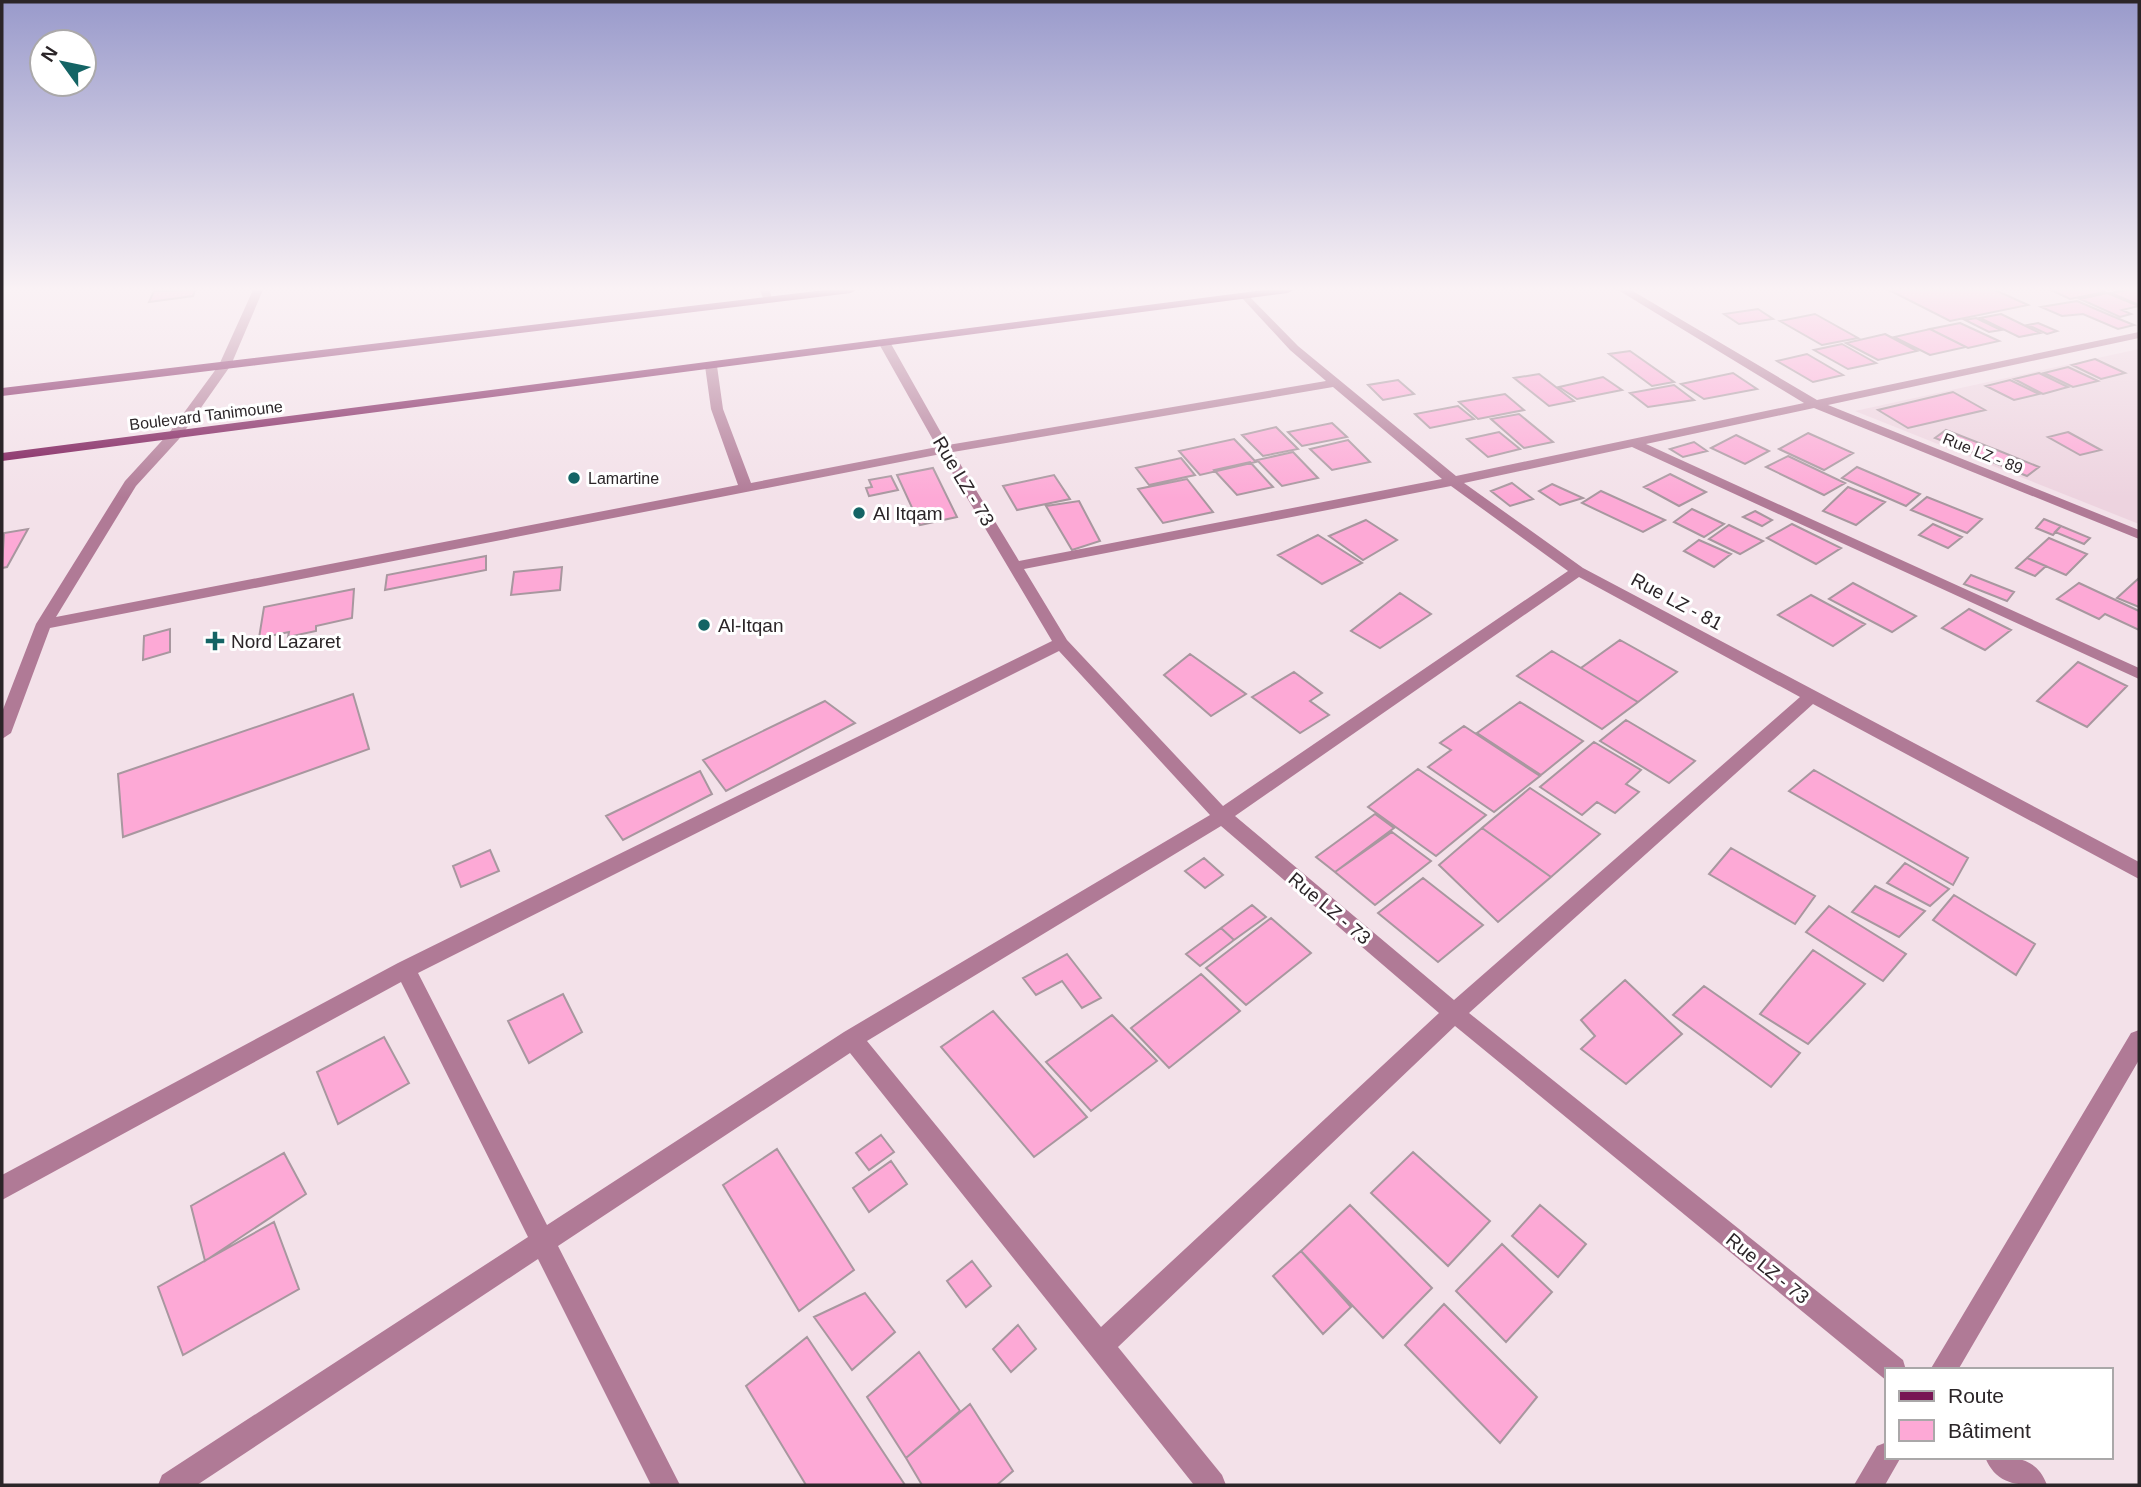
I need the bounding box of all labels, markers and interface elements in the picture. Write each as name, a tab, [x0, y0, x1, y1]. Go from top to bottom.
north arrow	[28, 28, 98, 98]
text: N	[37, 43, 62, 65]
street label: Boulevard Tanimoune	[128, 398, 284, 433]
street label: Rue LZ - 89	[1940, 430, 2025, 477]
street label: Rue LZ - 73	[929, 433, 998, 530]
marker: Lamartine	[566, 470, 582, 486]
place label: Lamartine	[588, 470, 659, 487]
place label: Al Itqam	[873, 503, 943, 524]
marker: Al Itqam	[851, 505, 867, 521]
street label: Rue LZ - 81	[1628, 569, 1726, 634]
place label: Al-Itqan	[718, 615, 783, 636]
marker: Al-Itqan	[696, 617, 712, 633]
marker: Nord Lazaret	[205, 631, 225, 651]
place label: Nord Lazaret	[231, 631, 342, 652]
street label: Rue LZ - 73	[1285, 868, 1375, 949]
street label: Rue LZ - 73	[1722, 1229, 1813, 1308]
legend	[1885, 1368, 2113, 1459]
text: Route	[1948, 1384, 2004, 1407]
text: Bâtiment	[1948, 1419, 2031, 1442]

